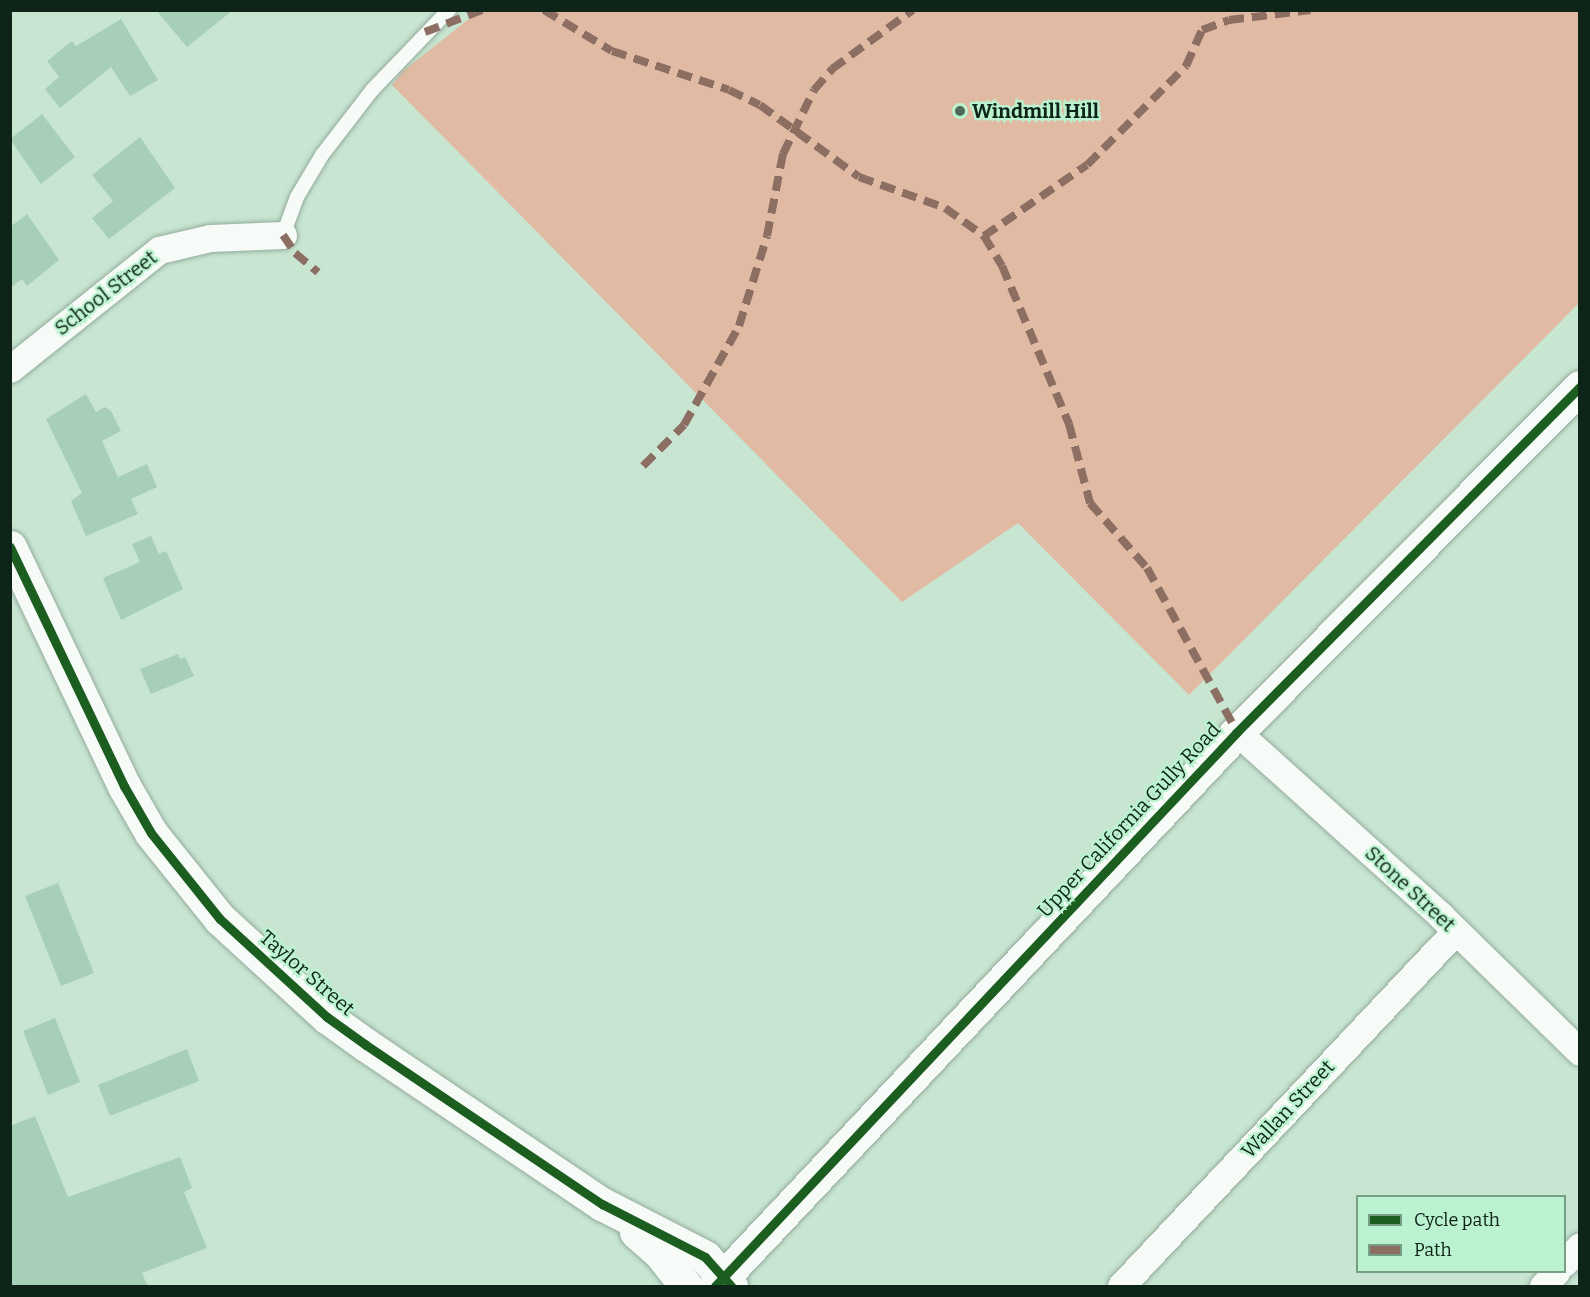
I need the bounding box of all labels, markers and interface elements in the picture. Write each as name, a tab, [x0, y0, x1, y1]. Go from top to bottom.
place label: Windmill Hill	[972, 99, 1099, 123]
marker: Windmill Hill	[953, 104, 967, 118]
street label: School Street	[50, 246, 162, 340]
street label: Upper California Gully Road	[1032, 718, 1226, 922]
street label: Stone Street	[1360, 841, 1460, 937]
street label: Taylor Street	[255, 925, 359, 1021]
street label: Wallan Street	[1237, 1055, 1339, 1163]
legend	[1356, 1195, 1566, 1273]
text: Cycle path	[1414, 1209, 1500, 1231]
text: Path	[1414, 1239, 1452, 1261]

